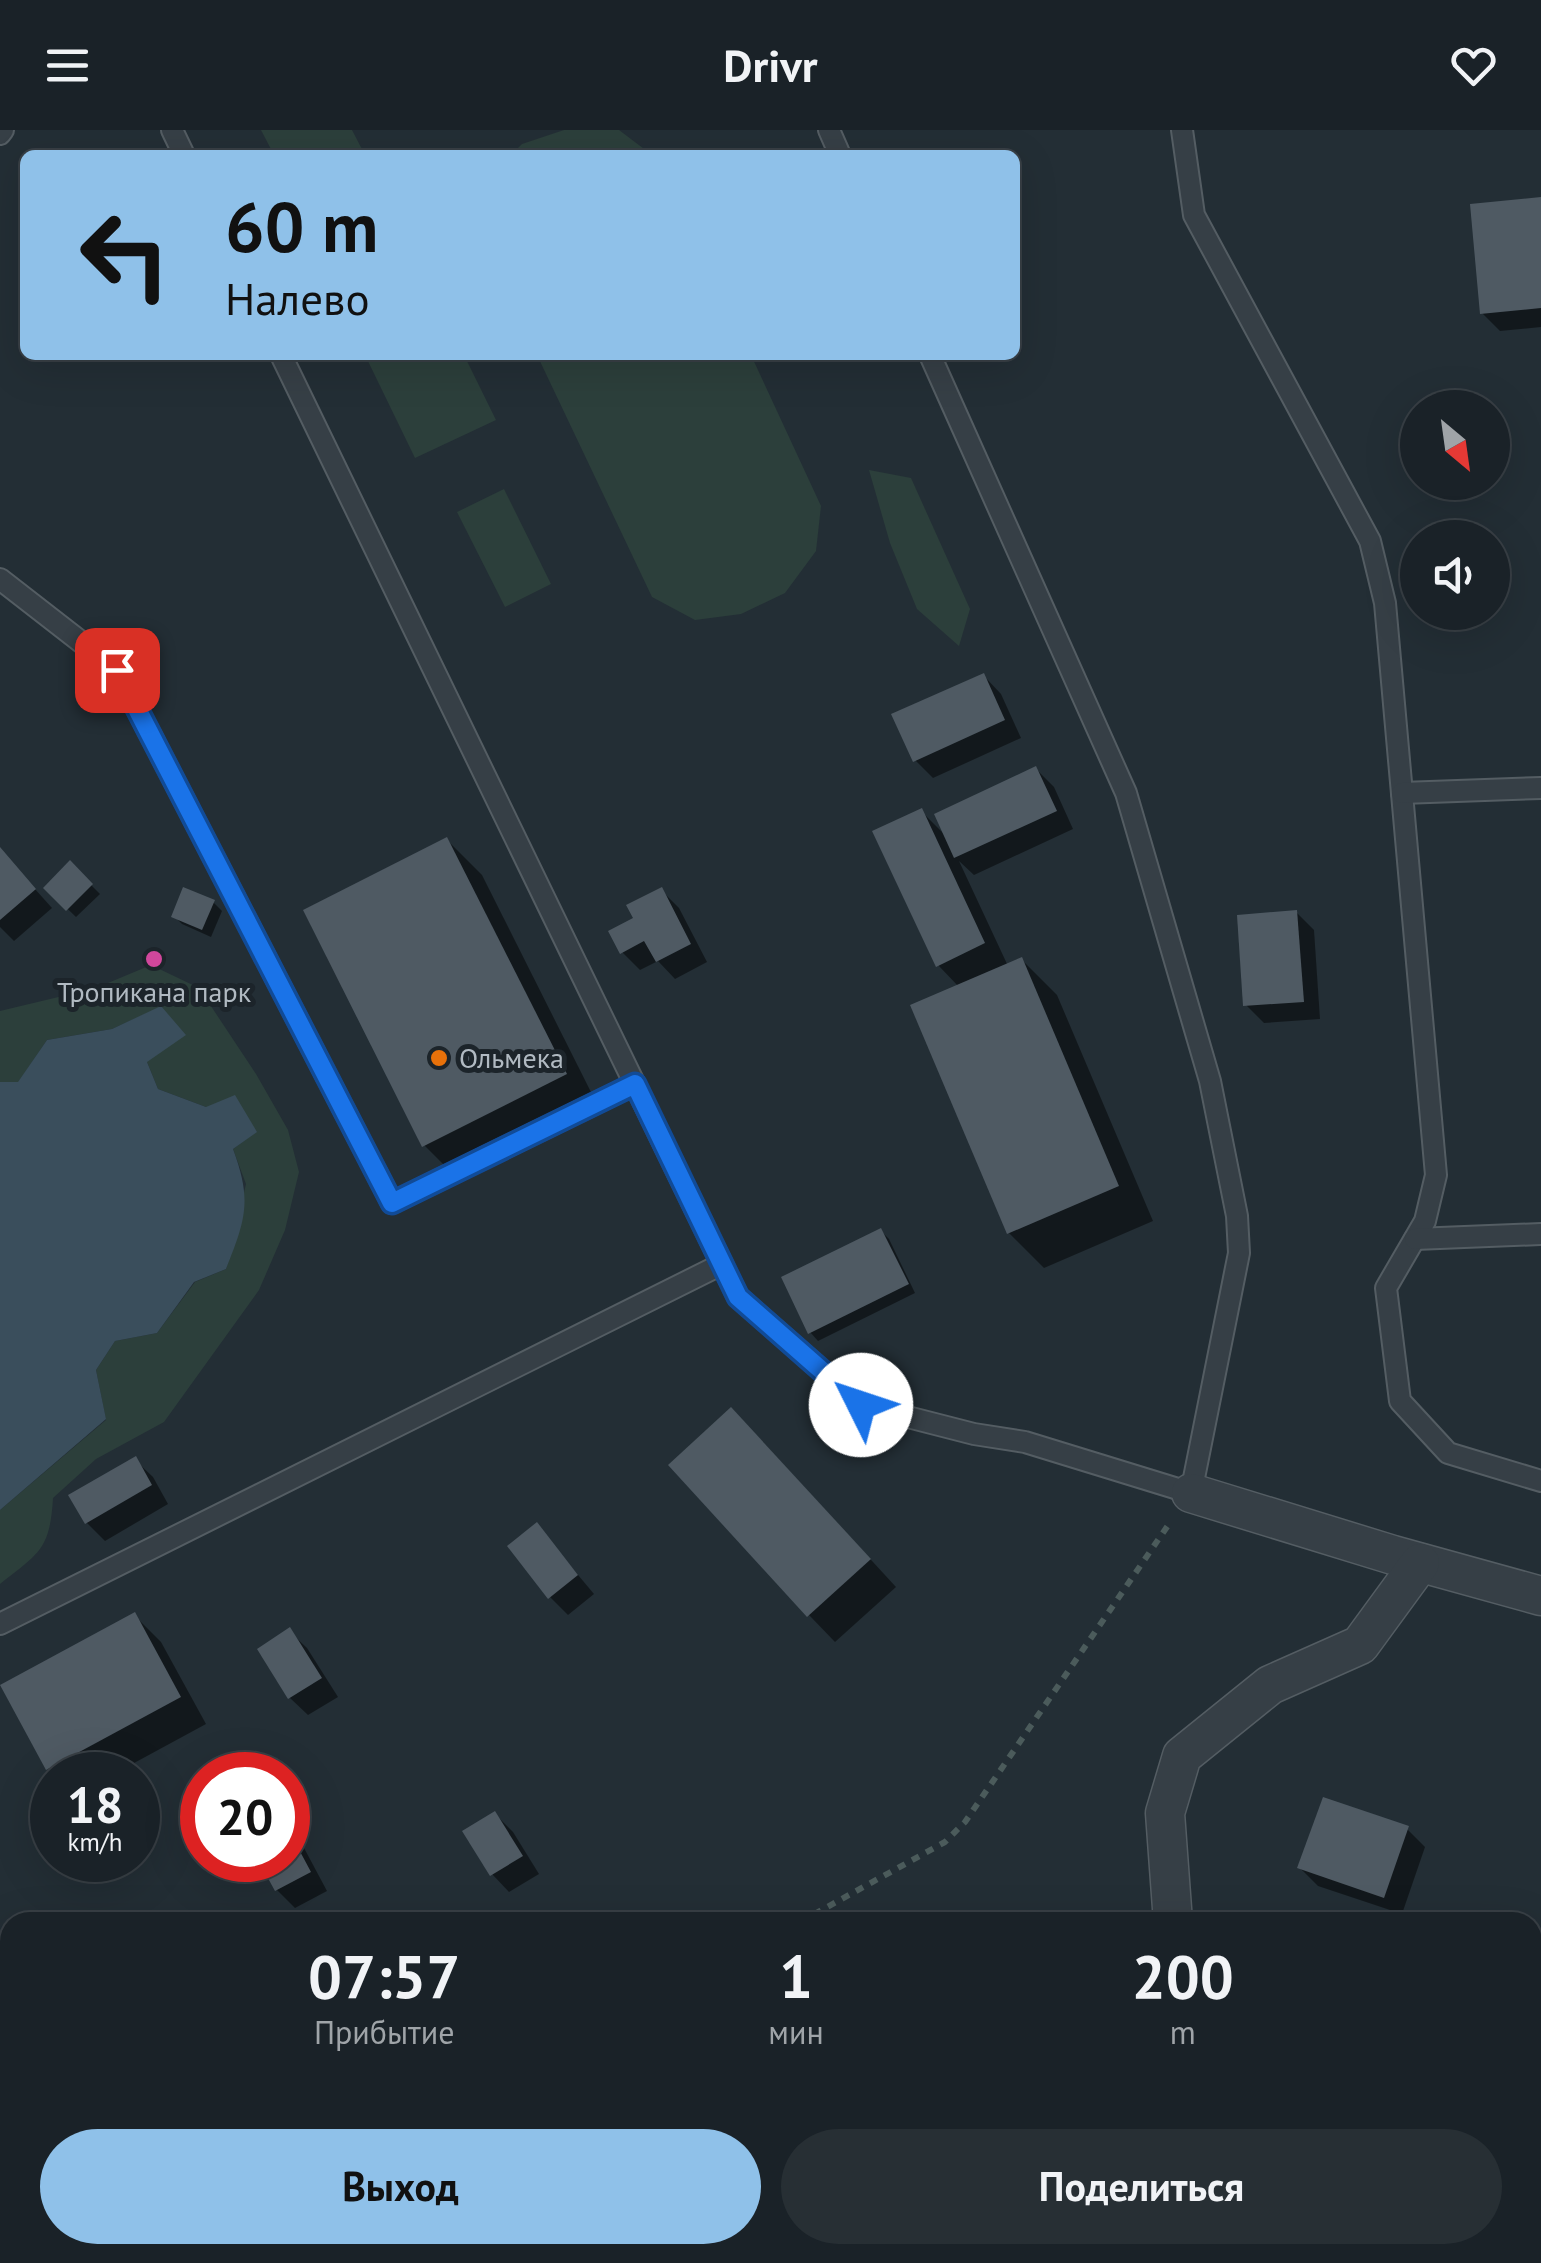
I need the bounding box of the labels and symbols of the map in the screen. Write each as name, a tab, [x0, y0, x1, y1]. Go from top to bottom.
north arrow	[1400, 390, 1510, 500]
pin	[75, 628, 160, 713]
marker: Тропикана парк	[143, 948, 165, 970]
place label: Тропикана парк	[57, 973, 252, 1010]
place label: Ольмека	[459, 1039, 564, 1076]
marker: Ольмека	[428, 1047, 450, 1069]
position arrow	[809, 1353, 913, 1457]
speed limit sign: 20	[180, 1752, 310, 1882]

